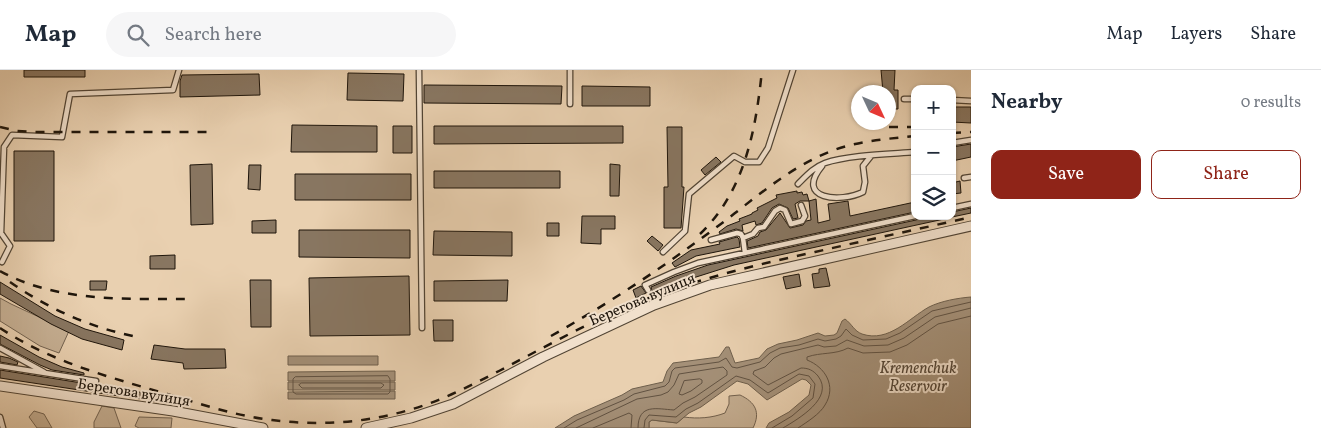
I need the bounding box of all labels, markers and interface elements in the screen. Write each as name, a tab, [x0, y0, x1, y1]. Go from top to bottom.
search box	[106, 12, 456, 57]
text: Map	[25, 18, 76, 52]
icon: search	[124, 21, 152, 49]
text: Search here	[164, 22, 262, 48]
text: Map	[1106, 22, 1142, 47]
text: Layers	[1170, 22, 1222, 47]
text: Share	[1250, 22, 1296, 47]
north arrow	[851, 85, 896, 130]
map controls	[911, 85, 956, 220]
button: +	[911, 85, 956, 130]
text: Nearby	[991, 88, 1062, 117]
text: 0 results	[1241, 92, 1301, 114]
button: −	[911, 130, 956, 175]
button: Save	[991, 150, 1141, 199]
button: Share	[1151, 150, 1301, 199]
button: layers	[911, 175, 956, 220]
street label: Берегова вулиця	[586, 268, 699, 332]
water label: Kremenchuk Reservoir	[879, 358, 957, 398]
street label: Берегова вулиця	[76, 374, 192, 413]

